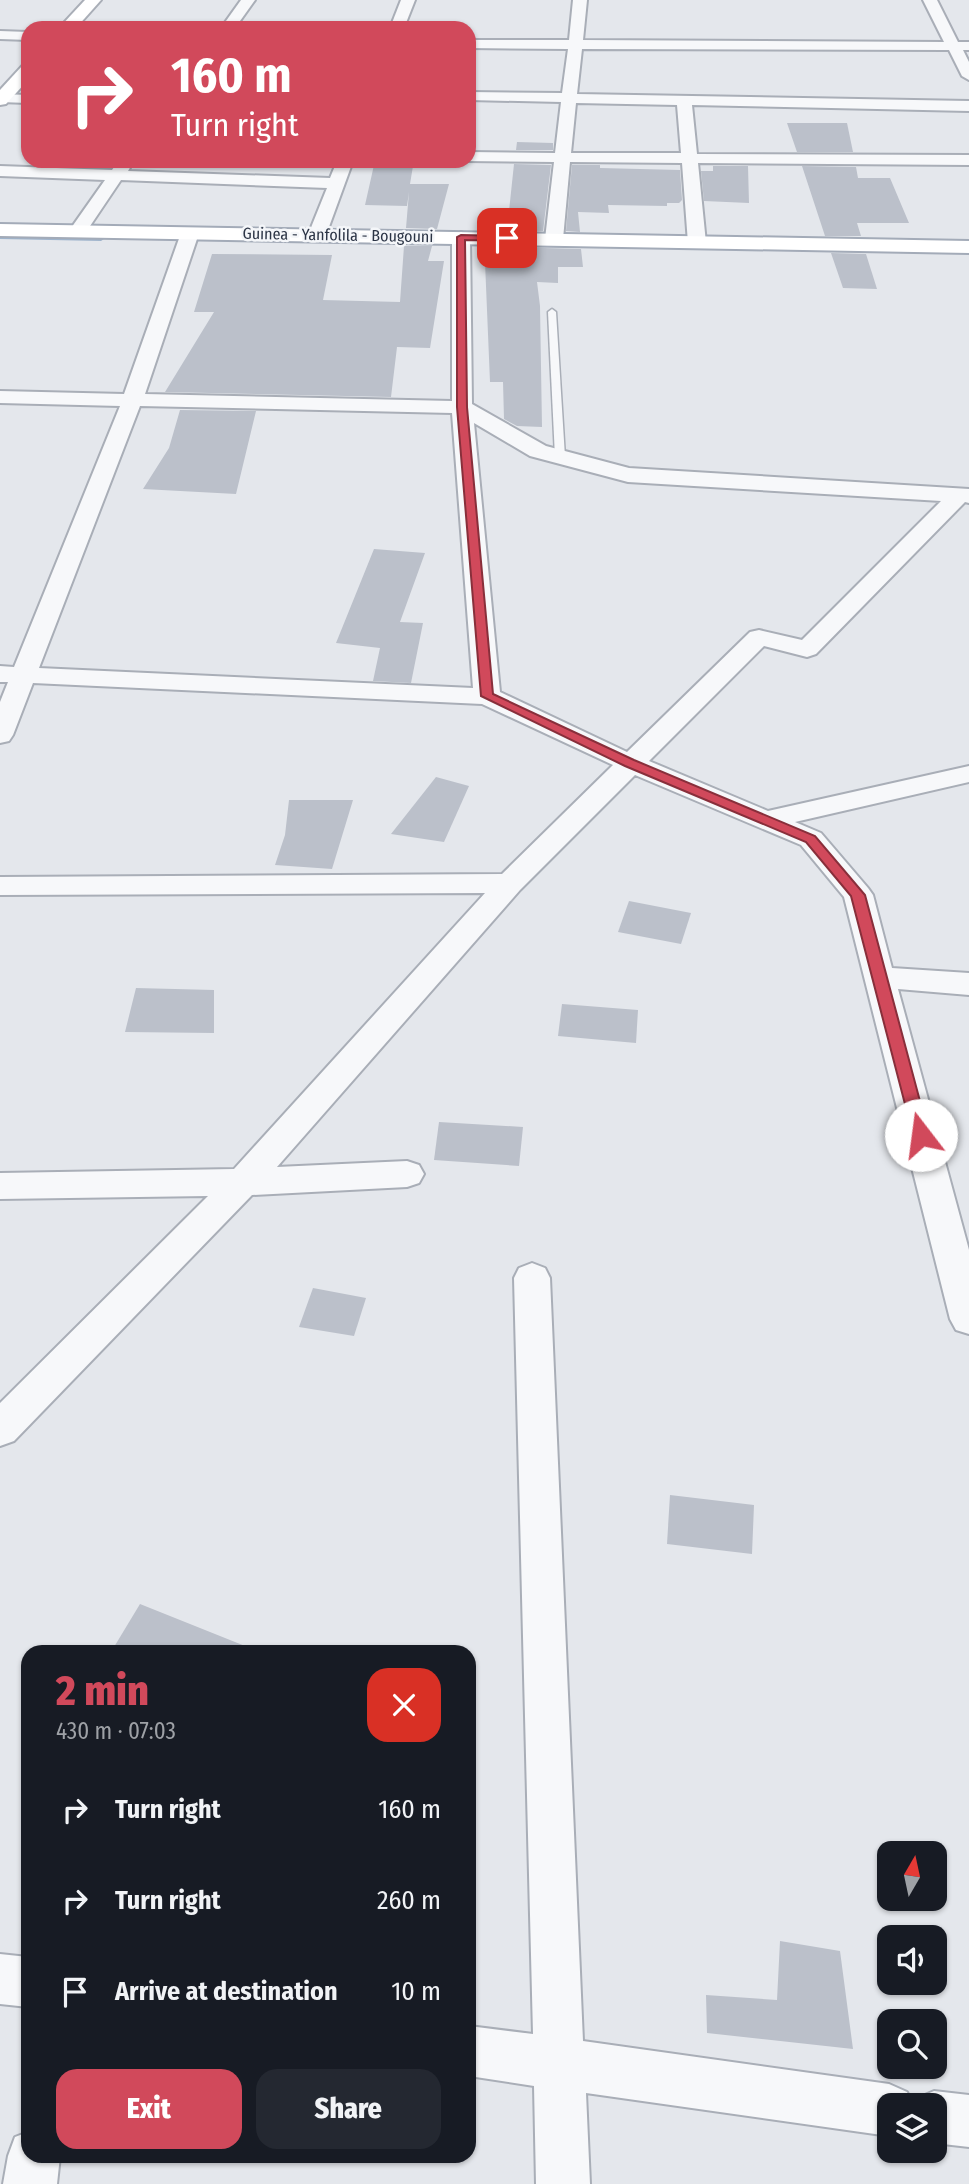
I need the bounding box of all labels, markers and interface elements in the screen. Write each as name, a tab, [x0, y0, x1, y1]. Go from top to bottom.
text: 160 m	[171, 46, 292, 105]
icon: right	[56, 49, 147, 140]
text: Turn right	[171, 106, 298, 144]
pin	[477, 208, 537, 268]
icon: arrive	[488, 219, 526, 257]
street label: Guinea - Yanfolila - Bougouni	[242, 224, 434, 246]
position arrow	[884, 1098, 958, 1172]
text: 2 min	[56, 1666, 149, 1716]
button: close	[367, 1668, 441, 1742]
text: 430 m · 07:03	[56, 1717, 176, 1745]
icon: right	[56, 1791, 94, 1829]
text: Turn right	[115, 1794, 221, 1825]
text: 160 m	[378, 1794, 441, 1825]
north arrow	[877, 1841, 947, 1911]
map controls	[877, 1841, 947, 2163]
icon: right	[56, 1882, 94, 1920]
text: Turn right	[115, 1885, 221, 1916]
text: 260 m	[377, 1885, 441, 1916]
button: sound	[877, 1925, 947, 1995]
icon: arrive	[56, 1973, 94, 2011]
text: Arrive at destination	[115, 1976, 338, 2007]
text: 10 m	[391, 1976, 441, 2007]
button: search	[877, 2009, 947, 2079]
button: Exit	[56, 2069, 242, 2149]
button: Share	[256, 2069, 441, 2149]
button: layers	[877, 2093, 947, 2163]

